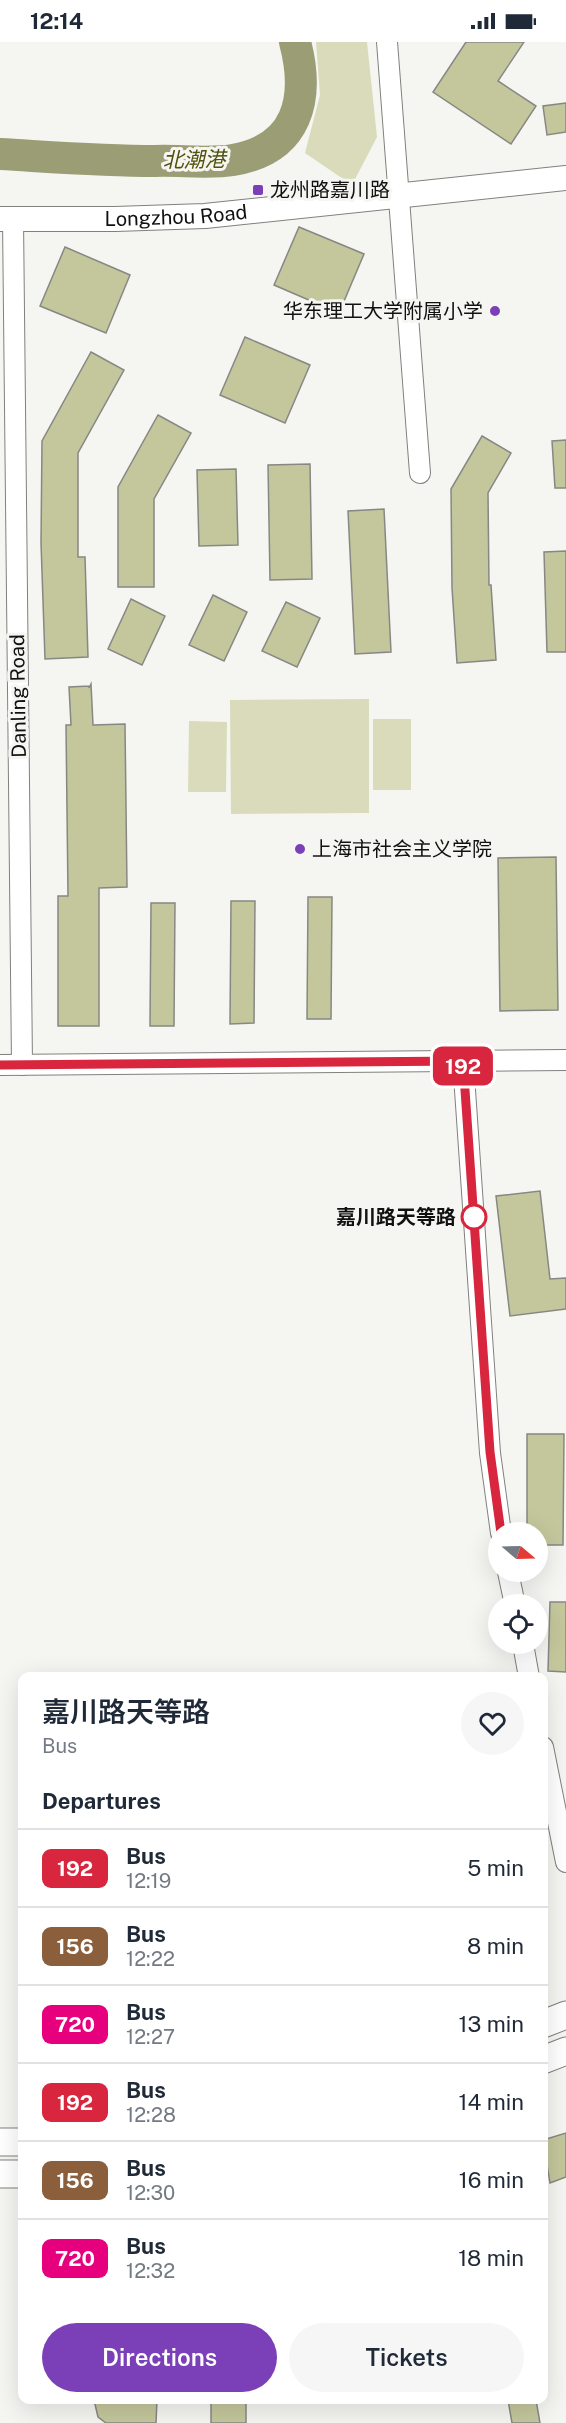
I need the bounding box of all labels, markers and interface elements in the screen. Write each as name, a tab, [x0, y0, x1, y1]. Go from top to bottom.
text: 12:14	[30, 8, 83, 34]
water label: 北潮港	[162, 146, 229, 173]
place label: 龙州路嘉川路	[270, 178, 390, 202]
marker: 龙州路嘉川路	[251, 183, 265, 197]
street label: Longzhou Road	[105, 200, 248, 231]
place label: 华东理工大学附属小学	[283, 299, 483, 323]
marker: 华东理工大学附属小学	[488, 304, 502, 318]
street label: Danling Road	[5, 634, 31, 758]
place label: 上海市社会主义学院	[312, 837, 492, 861]
marker: 上海市社会主义学院	[293, 842, 307, 856]
line badge: 192	[428, 1046, 498, 1086]
text: 192	[445, 1054, 481, 1079]
marker: 嘉川路天等路	[461, 1204, 487, 1230]
place label: 嘉川路天等路	[336, 1205, 456, 1229]
north arrow	[488, 1522, 548, 1582]
map controls	[488, 1522, 548, 1654]
button: locate	[488, 1594, 548, 1654]
button: heart	[461, 1692, 524, 1755]
text: 嘉川路天等路	[42, 1695, 210, 1728]
text: Bus	[42, 1734, 77, 1758]
text: Departures	[42, 1788, 161, 1814]
text: Bus	[126, 1843, 166, 1869]
text: 5 min	[467, 1855, 524, 1881]
text: 192	[57, 1856, 93, 1881]
text: 12:19	[126, 1869, 171, 1893]
text: Bus	[126, 1921, 166, 1947]
text: 8 min	[467, 1933, 524, 1959]
text: 156	[56, 1934, 94, 1959]
text: 12:22	[126, 1947, 175, 1971]
text: Bus	[126, 1999, 166, 2025]
text: 13 min	[459, 2011, 524, 2037]
text: 720	[55, 2012, 95, 2037]
text: 12:27	[126, 2025, 175, 2049]
text: Bus	[126, 2077, 166, 2103]
text: 14 min	[459, 2089, 524, 2115]
text: 192	[57, 2090, 93, 2115]
text: 12:28	[126, 2103, 176, 2127]
text: Bus	[126, 2155, 166, 2181]
text: 16 min	[459, 2167, 524, 2193]
text: 156	[56, 2168, 94, 2193]
text: 12:30	[126, 2181, 175, 2205]
text: Bus	[126, 2233, 166, 2259]
text: 18 min	[458, 2245, 524, 2271]
text: 720	[55, 2246, 95, 2271]
text: 12:32	[126, 2259, 175, 2283]
button: Directions	[42, 2323, 277, 2392]
button: Tickets	[289, 2323, 524, 2392]

